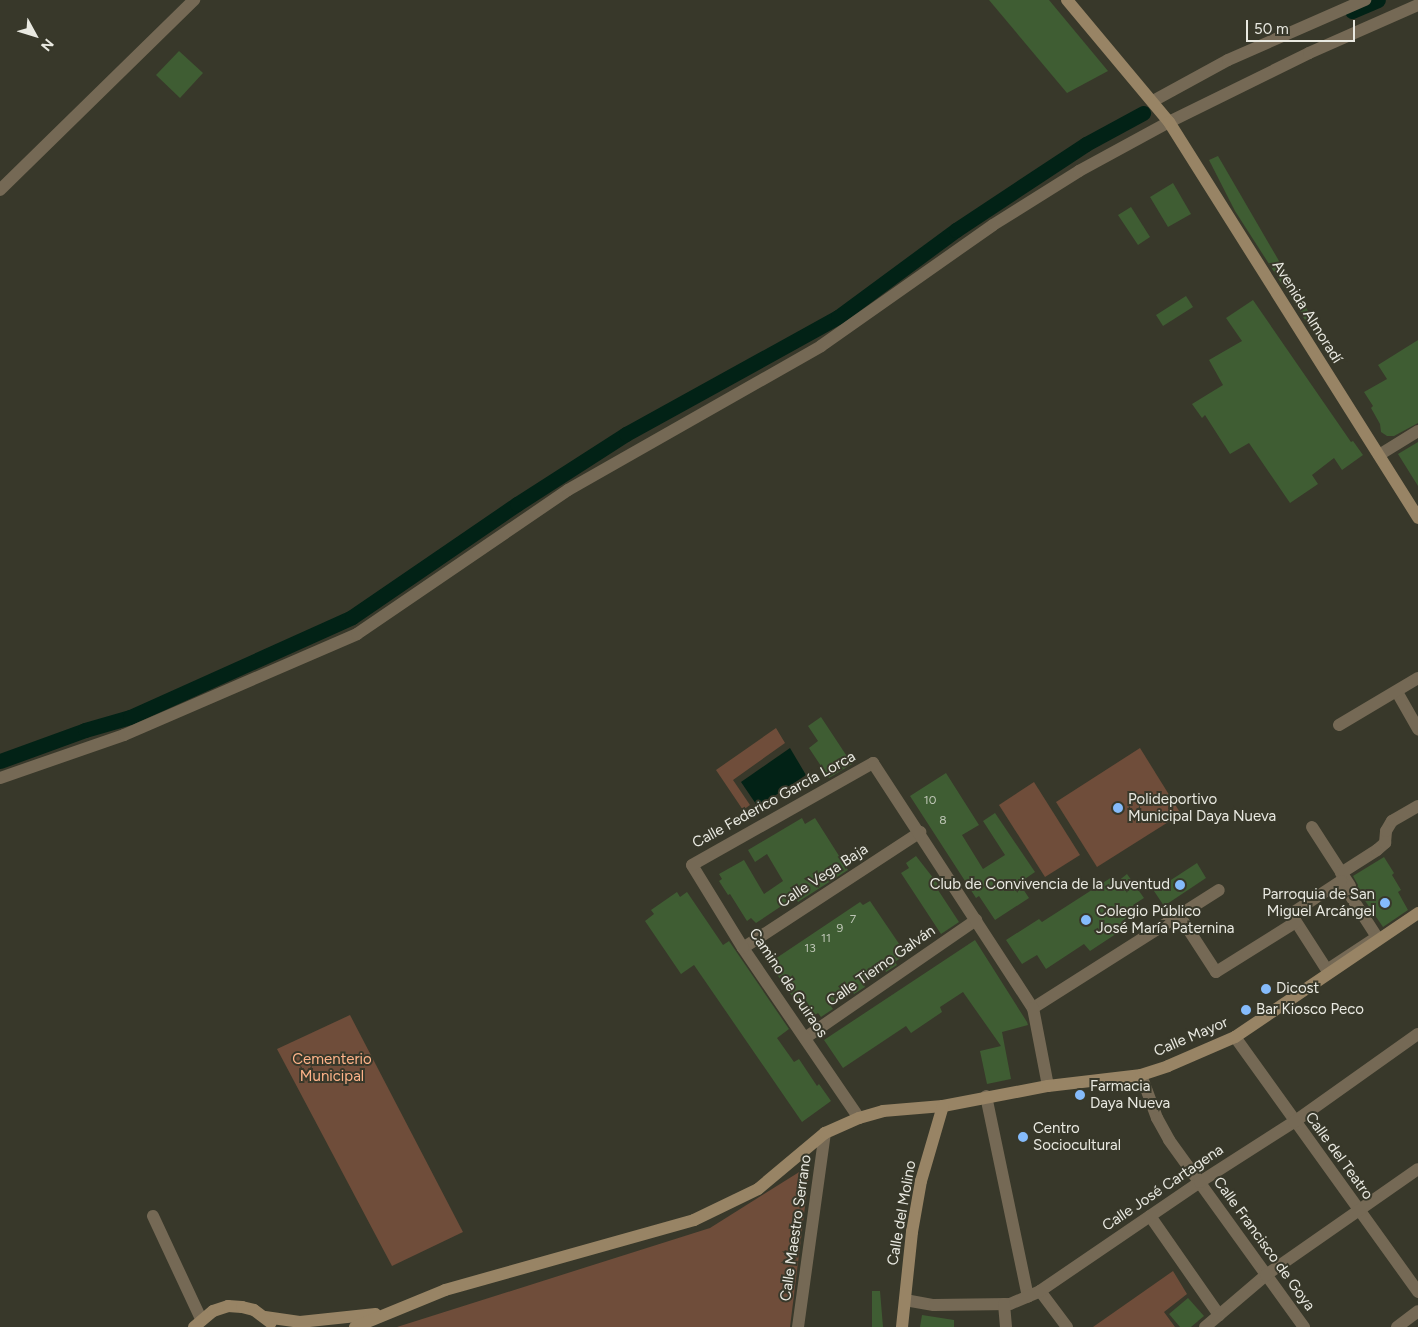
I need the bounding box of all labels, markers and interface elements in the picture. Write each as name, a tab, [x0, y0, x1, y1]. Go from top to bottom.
north arrow	[10, 10, 60, 60]
scale bar	[1248, 10, 1357, 42]
text: 50 m	[1254, 20, 1289, 38]
text: N	[37, 35, 57, 54]
street label: Avenida Almoradí	[1268, 257, 1346, 367]
street label: Calle Federico García Lorca	[689, 748, 859, 852]
place label: Polideportivo Municipal Daya Nueva	[1128, 790, 1276, 825]
house number: 10	[924, 794, 936, 808]
marker: Polideportivo Municipal Daya Nueva	[1112, 802, 1124, 814]
house number: 8	[939, 814, 947, 828]
street label: Calle Vega Baja	[775, 840, 871, 912]
place label: Club de Convivencia de la Juventud	[930, 876, 1170, 894]
marker: Club de Convivencia de la Juventud	[1174, 879, 1186, 891]
place label: Parroquia de San Miguel Arcángel	[1262, 885, 1375, 920]
marker: Parroquia de San Miguel Arcángel	[1379, 897, 1391, 909]
place label: Colegio Público José María Paternina	[1096, 902, 1235, 937]
house number: 7	[850, 913, 856, 927]
marker: Colegio Público José María Paternina	[1080, 914, 1092, 926]
street label: Calle Tierno Galván	[823, 922, 939, 1010]
house number: 9	[837, 922, 843, 936]
street label: Camino de Guiraos	[745, 925, 831, 1041]
house number: 11	[821, 932, 831, 946]
house number: 13	[804, 942, 816, 956]
place label: Dicost	[1276, 980, 1319, 998]
marker: Dicost	[1260, 983, 1272, 995]
place label: Bar Kiosco Peco	[1256, 1001, 1364, 1019]
marker: Bar Kiosco Peco	[1240, 1004, 1252, 1016]
street label: Calle Mayor	[1151, 1013, 1231, 1061]
park label: Cementerio Municipal	[292, 1050, 372, 1085]
place label: Farmacia Daya Nueva	[1090, 1077, 1170, 1112]
marker: Farmacia Daya Nueva	[1074, 1089, 1086, 1101]
street label: Calle del Teatro	[1301, 1109, 1377, 1203]
place label: Centro Sociocultural	[1033, 1119, 1121, 1154]
marker: Centro Sociocultural	[1017, 1131, 1029, 1143]
street label: Calle José Cartagena	[1099, 1141, 1227, 1235]
street label: Calle Maestro Serrano	[777, 1154, 815, 1302]
street label: Calle del Molino	[884, 1159, 920, 1267]
street label: Calle Francisco de Goya	[1209, 1174, 1319, 1314]

